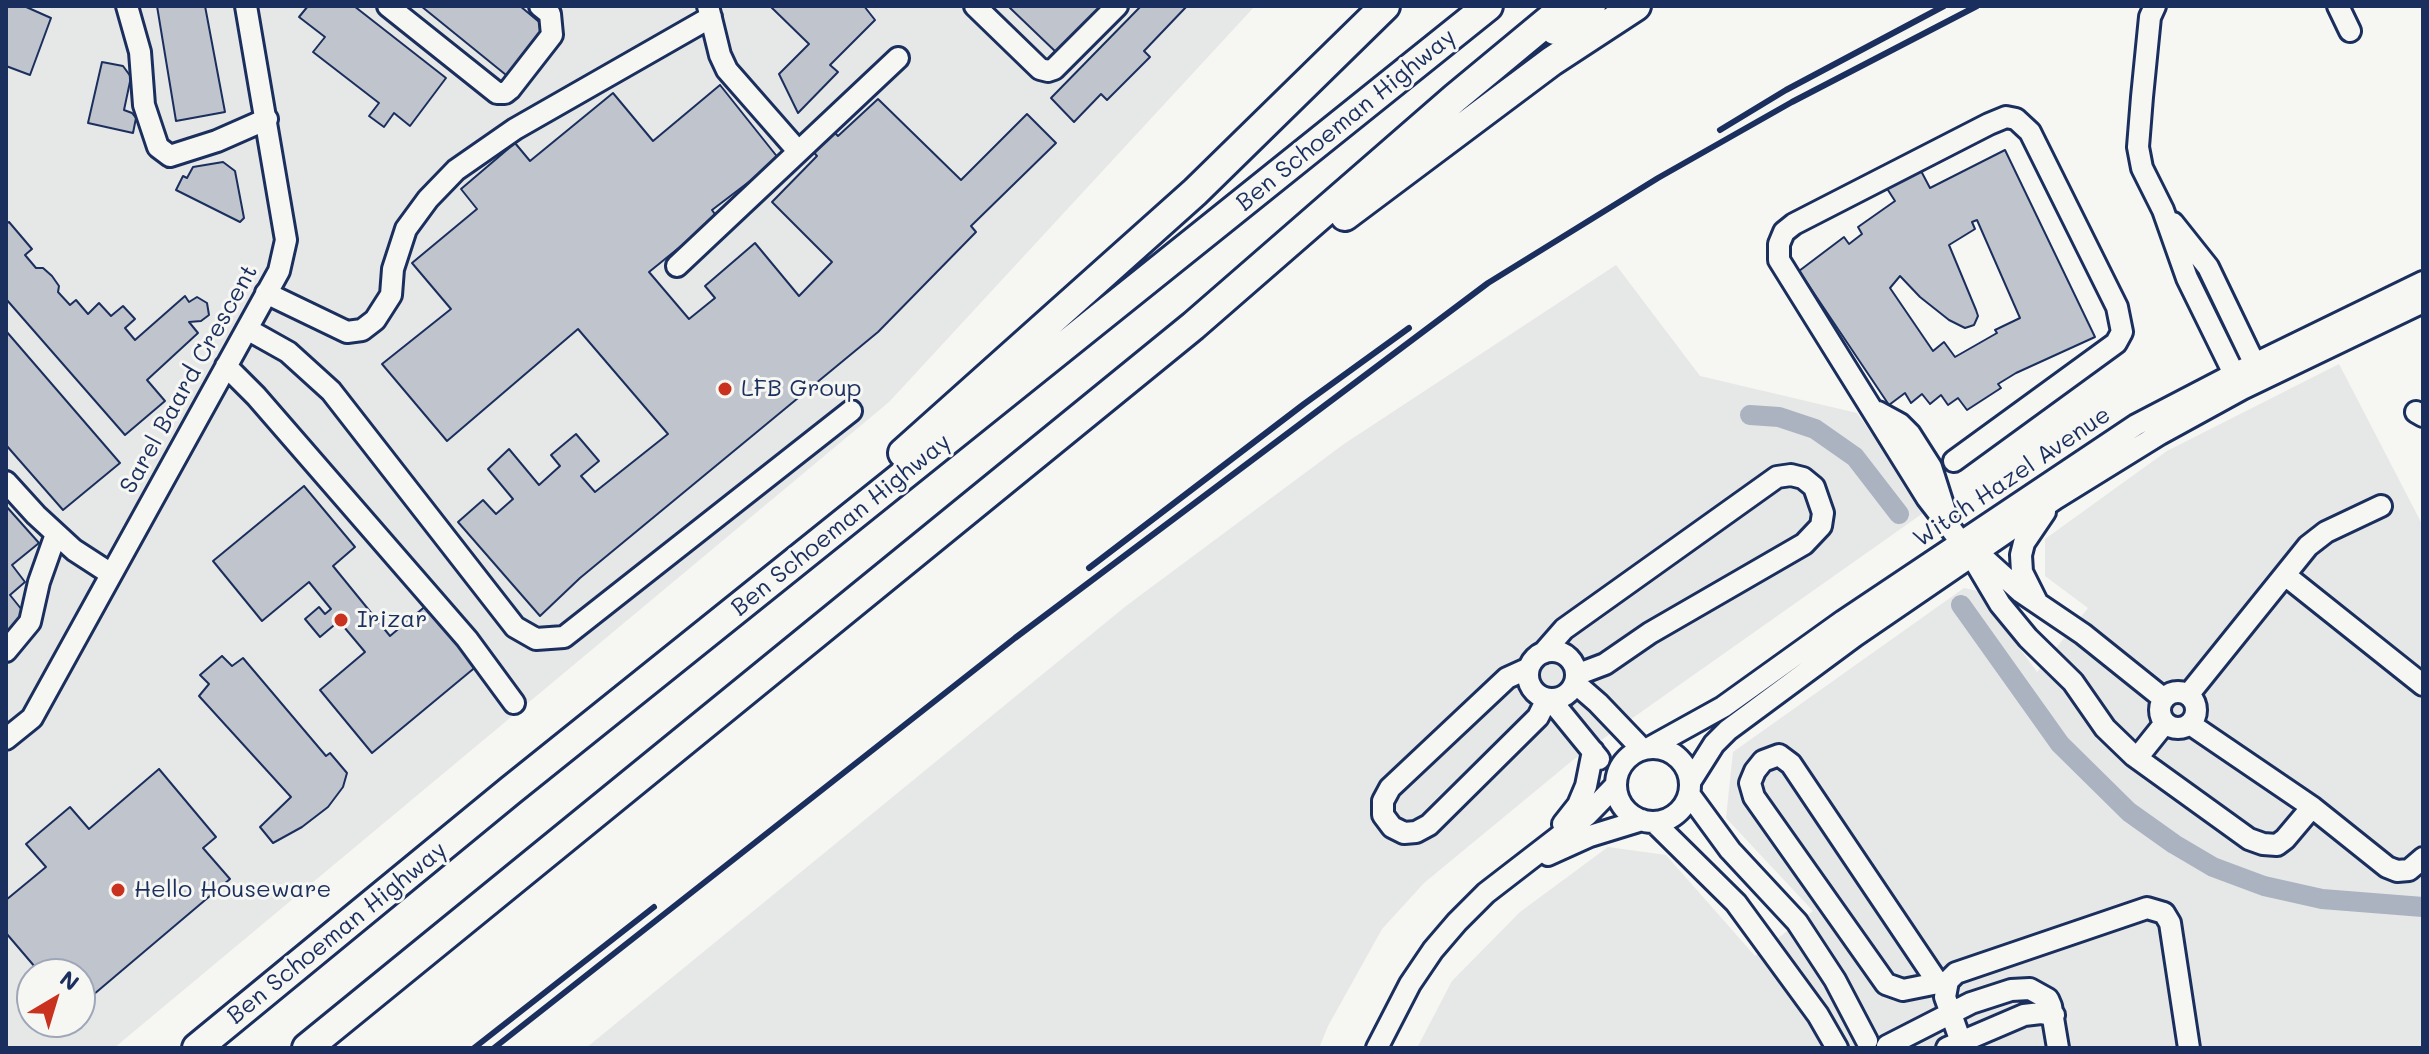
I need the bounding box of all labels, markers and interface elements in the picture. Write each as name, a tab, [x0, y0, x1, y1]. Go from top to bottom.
street label: Ben Schoeman Highway	[1230, 23, 1462, 217]
street label: Sarel Baard Crescent	[114, 259, 264, 499]
place label: LFB Group	[741, 375, 862, 403]
marker: LFB Group	[716, 380, 734, 398]
street label: Witch Hazel Avenue	[1908, 400, 2116, 554]
street label: Ben Schoeman Highway	[725, 428, 957, 622]
place label: Irizar	[357, 606, 427, 634]
marker: Irizar	[332, 611, 350, 629]
street label: Ben Schoeman Highway	[221, 836, 453, 1030]
place label: Hello Houseware	[134, 876, 331, 904]
marker: Hello Houseware	[109, 881, 127, 899]
north arrow	[16, 958, 96, 1038]
text: N	[54, 964, 85, 997]

